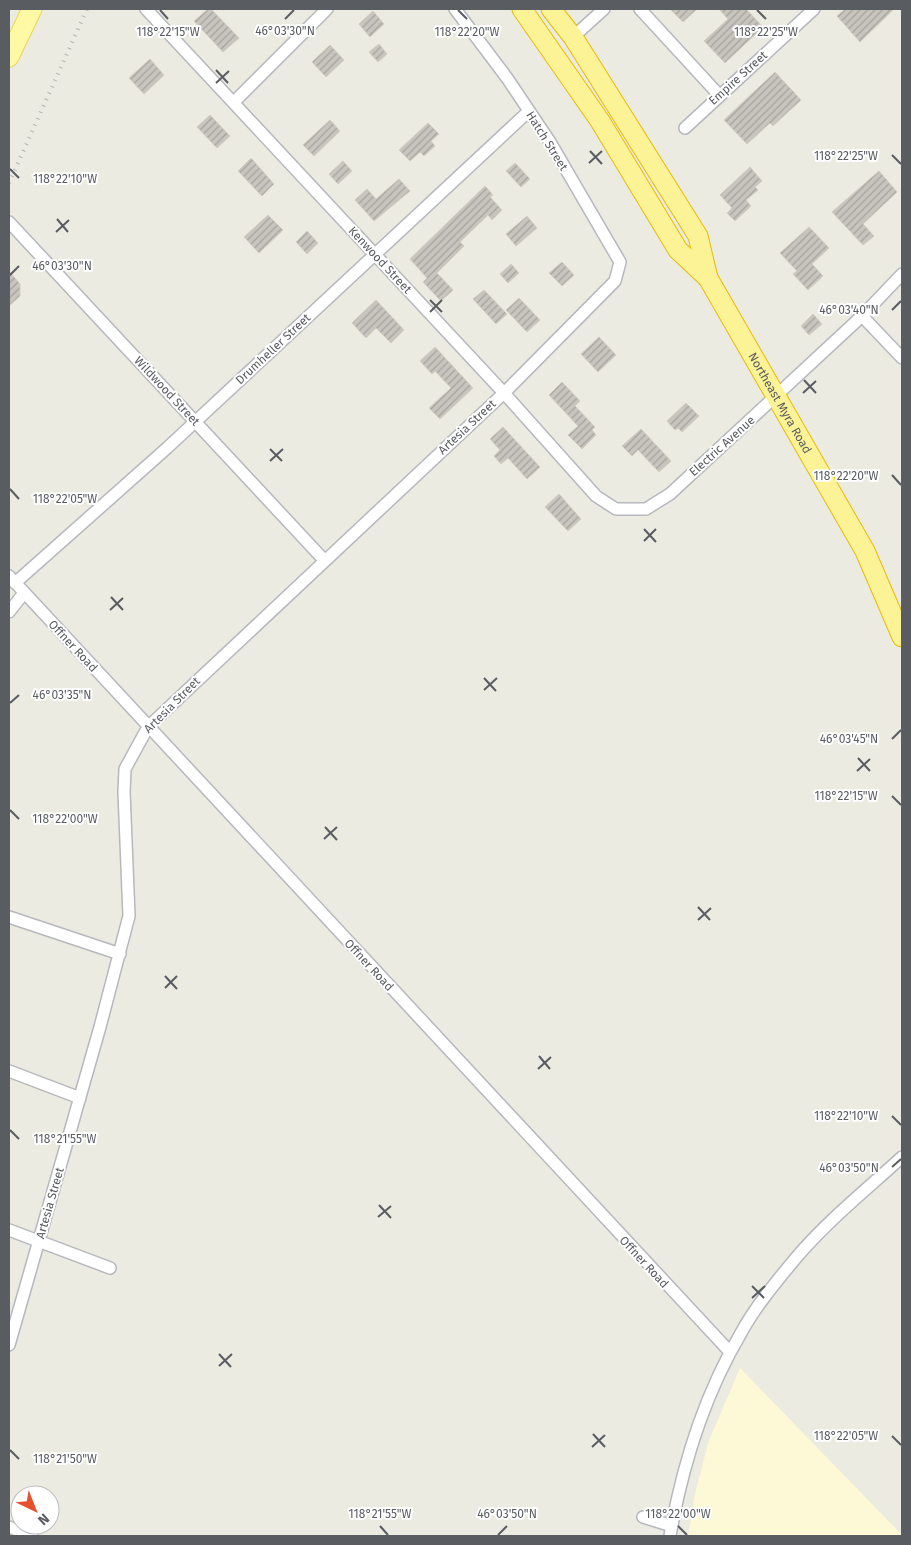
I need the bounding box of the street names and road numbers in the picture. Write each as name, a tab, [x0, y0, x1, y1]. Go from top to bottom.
street label: Empire Street	[706, 48, 771, 108]
street label: Hatch Street	[523, 109, 571, 174]
street label: Kenwood Street	[346, 224, 415, 297]
street label: Drumheller Street	[233, 310, 314, 387]
street label: Northeast Myra Road	[745, 350, 814, 456]
street label: Wildwood Street	[131, 354, 203, 429]
street label: Artesia Street	[435, 396, 499, 457]
street label: Electric Avenue	[686, 413, 758, 479]
street label: Offner Road	[46, 617, 100, 675]
street label: Artesia Street	[141, 674, 203, 736]
street label: Offner Road	[342, 936, 396, 994]
street label: Artesia Street	[33, 1165, 67, 1240]
street label: Offner Road	[617, 1233, 671, 1291]

